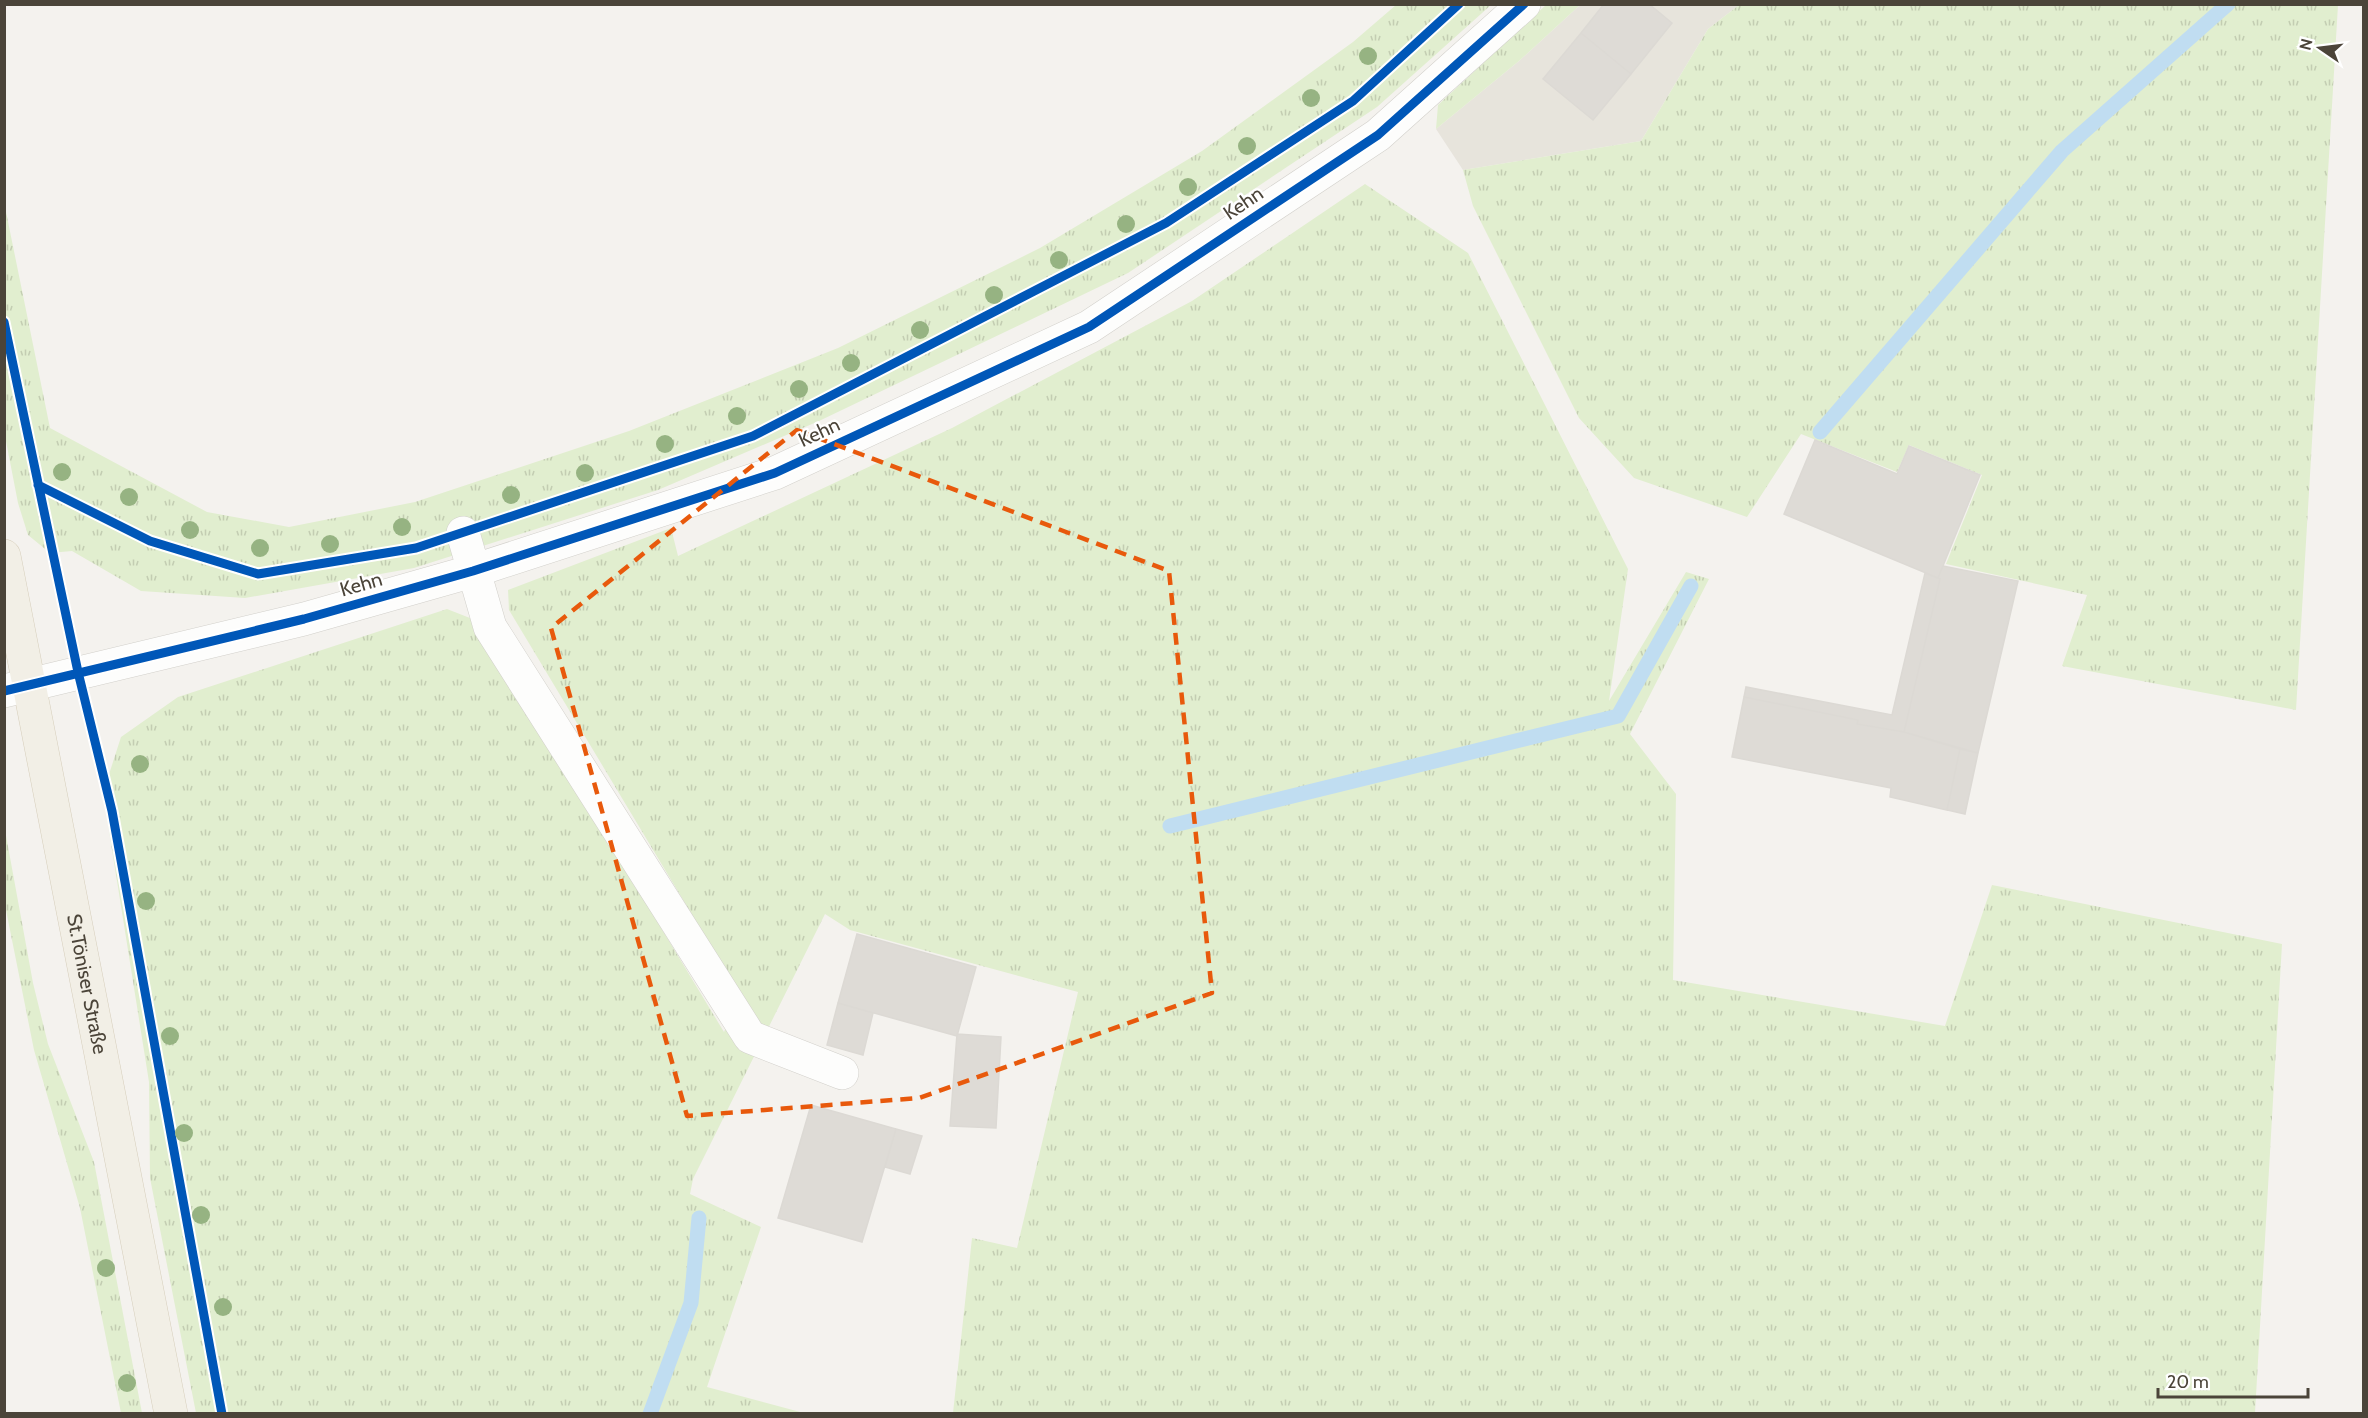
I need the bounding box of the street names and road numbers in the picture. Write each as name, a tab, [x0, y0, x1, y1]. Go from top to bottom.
street label: Kehn	[1219, 181, 1267, 225]
street label: Kehn	[794, 412, 844, 452]
street label: Kehn	[337, 567, 385, 601]
street label: St.Töniser Straße	[62, 912, 113, 1056]

